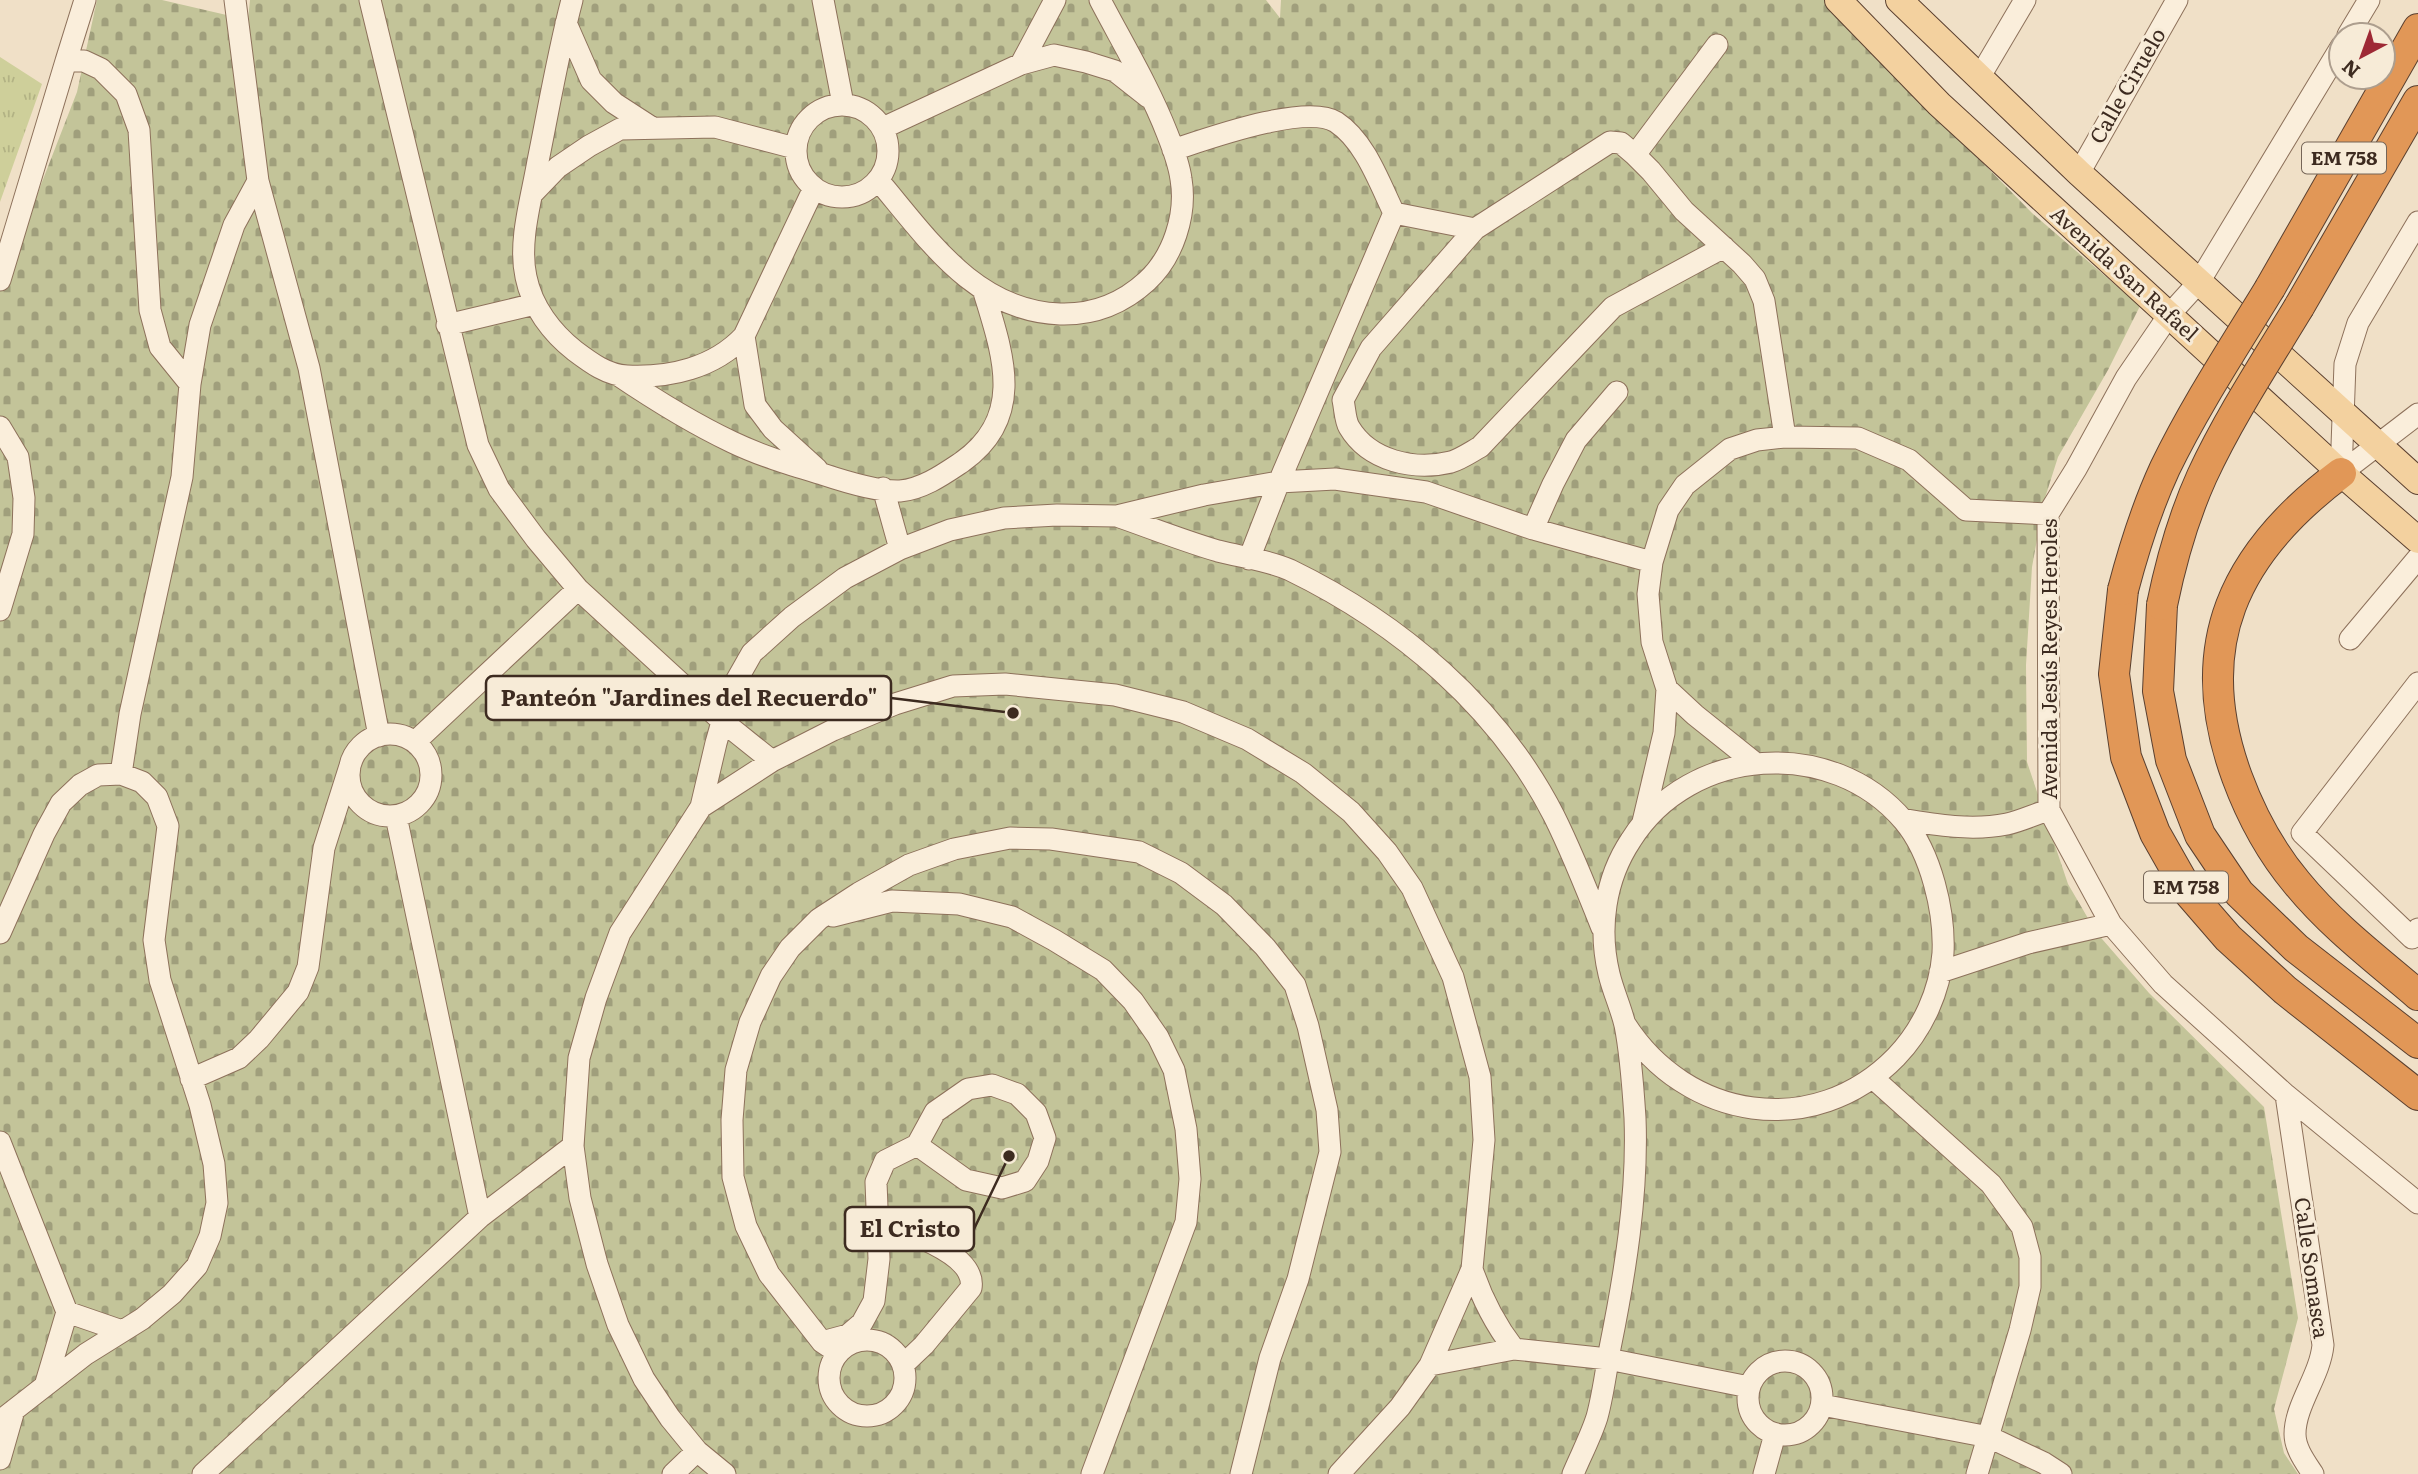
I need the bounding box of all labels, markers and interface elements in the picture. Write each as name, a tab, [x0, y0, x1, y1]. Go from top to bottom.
street label: Calle Ciruelo	[2080, 21, 2172, 149]
north arrow	[2327, 21, 2397, 91]
text: N	[2335, 54, 2365, 85]
road number: EM 758	[2302, 142, 2386, 174]
street label: Avenida San Rafael	[2045, 197, 2207, 347]
street label: Avenida Jesús Reyes Heroles	[2032, 519, 2063, 799]
callout: Panteón "Jardines del Recuerdo"	[486, 676, 891, 720]
text: Panteón "Jardines del Recuerdo"	[501, 679, 877, 713]
road number: EM 758	[2144, 872, 2228, 902]
street label: Calle Somasca	[2288, 1195, 2339, 1341]
callout: El Cristo	[845, 1207, 974, 1251]
text: El Cristo	[860, 1210, 960, 1244]

